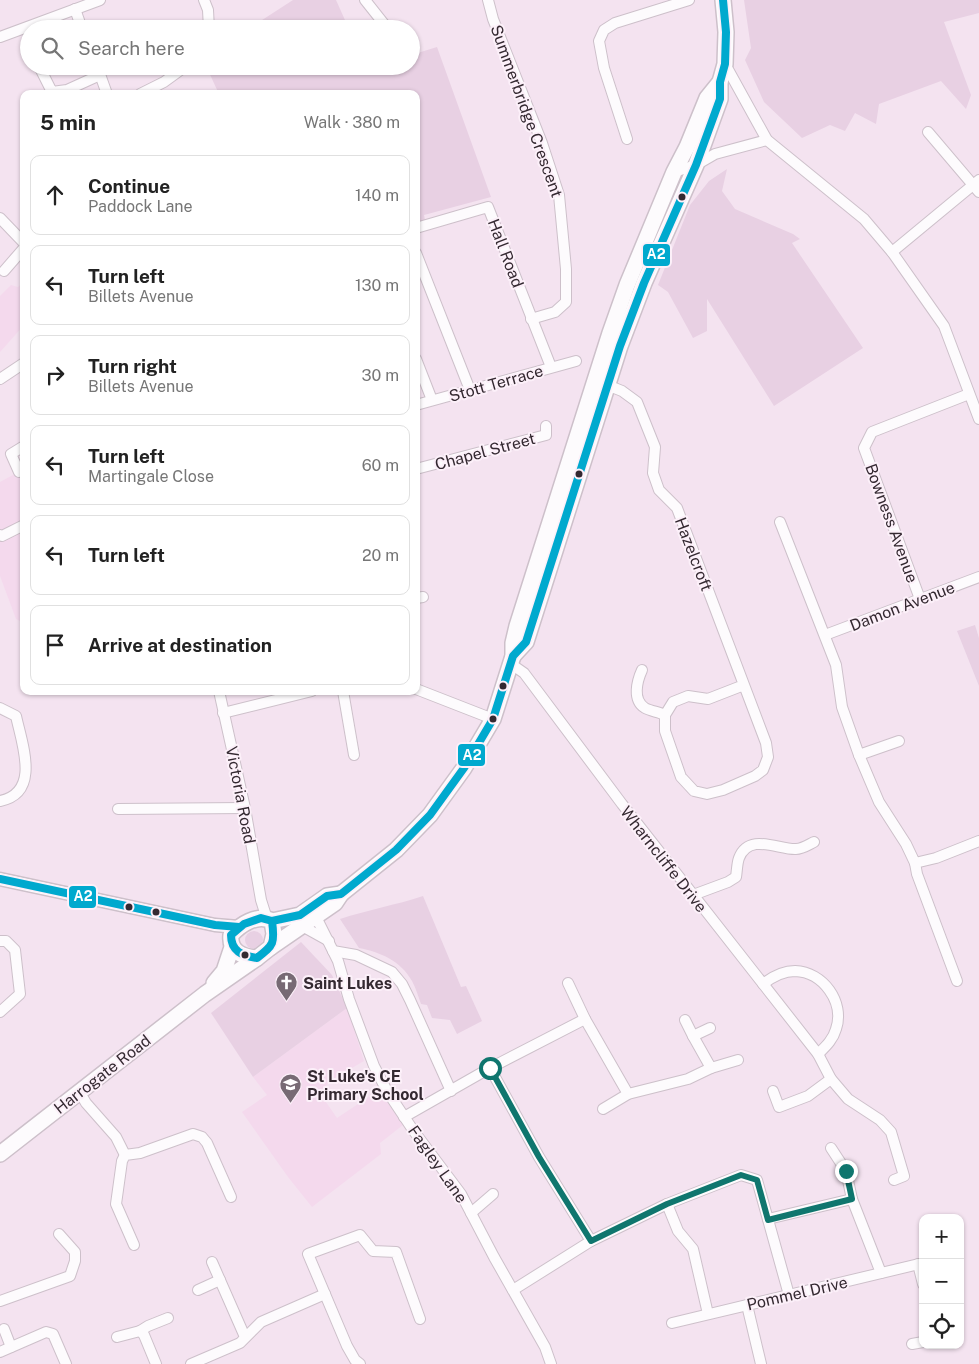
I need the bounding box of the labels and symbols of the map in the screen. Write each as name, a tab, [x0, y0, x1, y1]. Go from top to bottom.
street label: Summerbridge Crescent	[486, 22, 567, 200]
unlabelled marker	[677, 192, 687, 202]
street label: Hall Road	[484, 216, 527, 290]
line badge: A2	[642, 243, 671, 267]
text: A2	[646, 246, 666, 262]
street label: Stott Terrace	[447, 361, 545, 406]
street label: Chapel Street	[433, 429, 537, 474]
street label: Bowness Avenue	[861, 461, 922, 585]
unlabelled marker	[574, 469, 584, 479]
street label: Hazelcroft	[671, 515, 716, 594]
street label: Damon Avenue	[847, 578, 957, 635]
unlabelled marker	[498, 681, 508, 691]
unlabelled marker	[488, 714, 498, 724]
line badge: A2	[457, 743, 486, 767]
street label: Victoria Road	[222, 745, 259, 845]
text: A2	[462, 747, 482, 763]
street label: Wharncliffe Drive	[616, 802, 711, 916]
line badge: A2	[68, 885, 97, 909]
text: A2	[73, 888, 93, 904]
unlabelled marker	[124, 902, 134, 912]
unlabelled marker	[151, 907, 161, 917]
unlabelled marker	[240, 950, 250, 960]
church icon: Saint Lukes	[275, 971, 299, 1002]
place label: Saint Lukes	[303, 974, 392, 993]
street label: Harrogate Road	[50, 1031, 154, 1118]
route start	[479, 1057, 502, 1080]
place label: St Luke's CE Primary School	[307, 1067, 424, 1104]
school or university icon: St Luke's CE Primary School	[279, 1073, 303, 1104]
street label: Fagley Lane	[404, 1122, 471, 1207]
route end	[835, 1160, 858, 1183]
street label: Pommel Drive	[745, 1273, 849, 1314]

